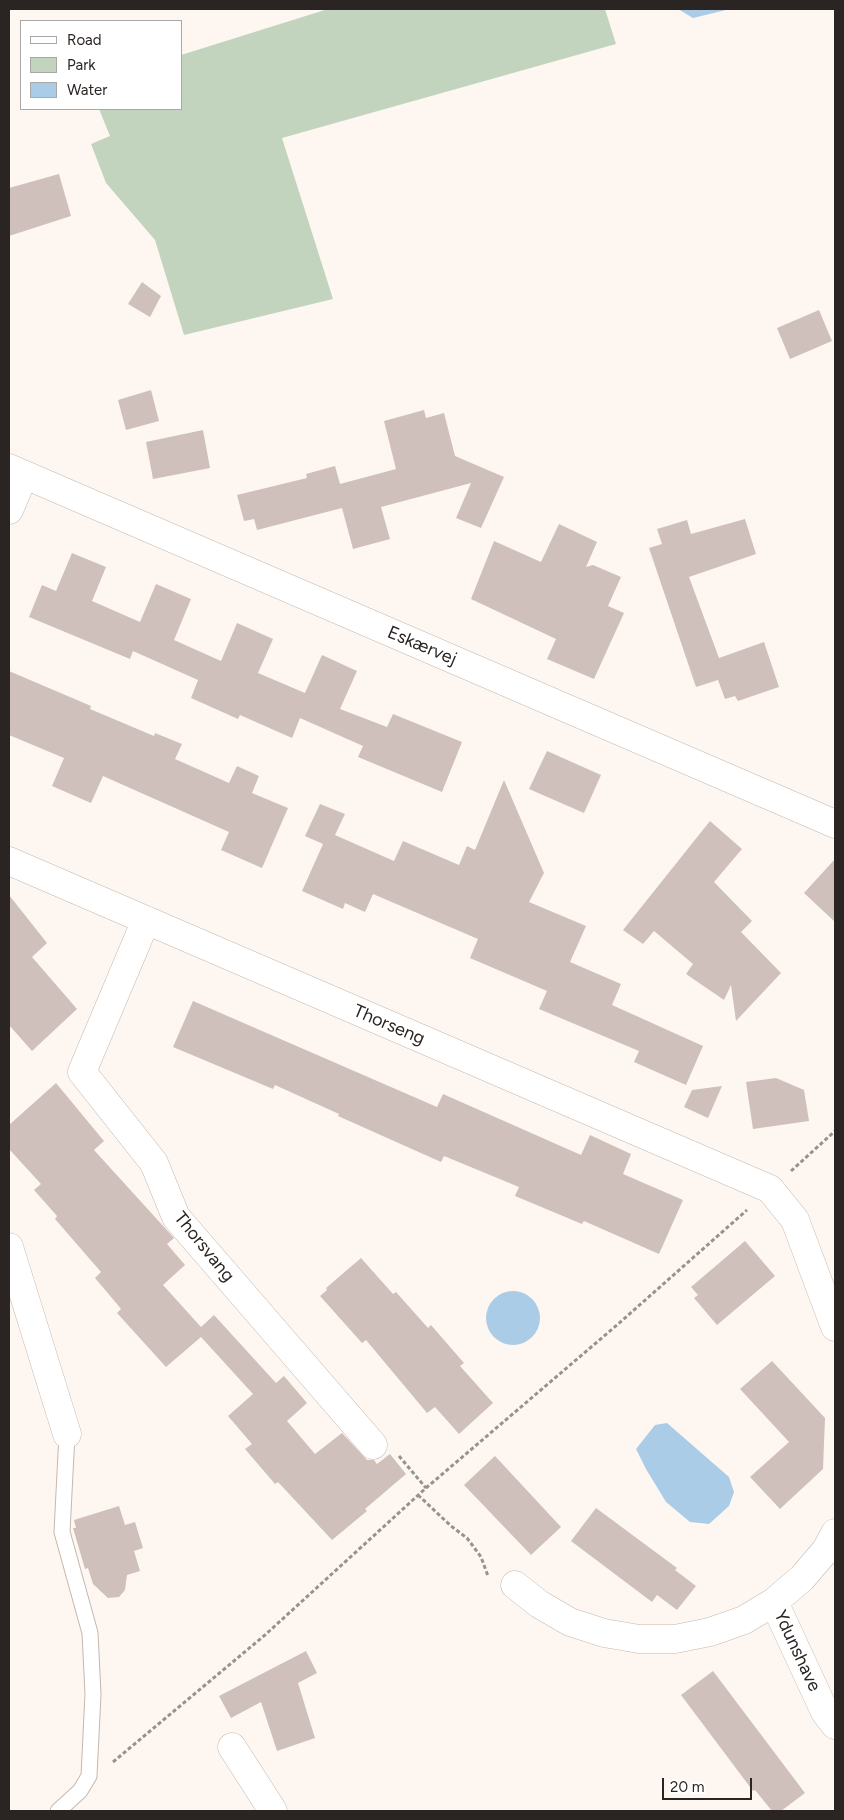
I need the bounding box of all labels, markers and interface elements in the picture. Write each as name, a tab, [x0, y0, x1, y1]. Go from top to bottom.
legend	[20, 20, 182, 110]
text: Road	[67, 31, 102, 49]
text: Park	[67, 56, 96, 74]
text: Water	[67, 81, 107, 99]
street label: Eskærvej	[384, 622, 460, 670]
street label: Thorseng	[350, 1000, 428, 1050]
street label: Thorsvang	[169, 1208, 239, 1286]
street label: Ydunshave	[769, 1607, 825, 1695]
scale bar	[664, 1768, 754, 1800]
text: 20 m	[670, 1778, 704, 1796]

